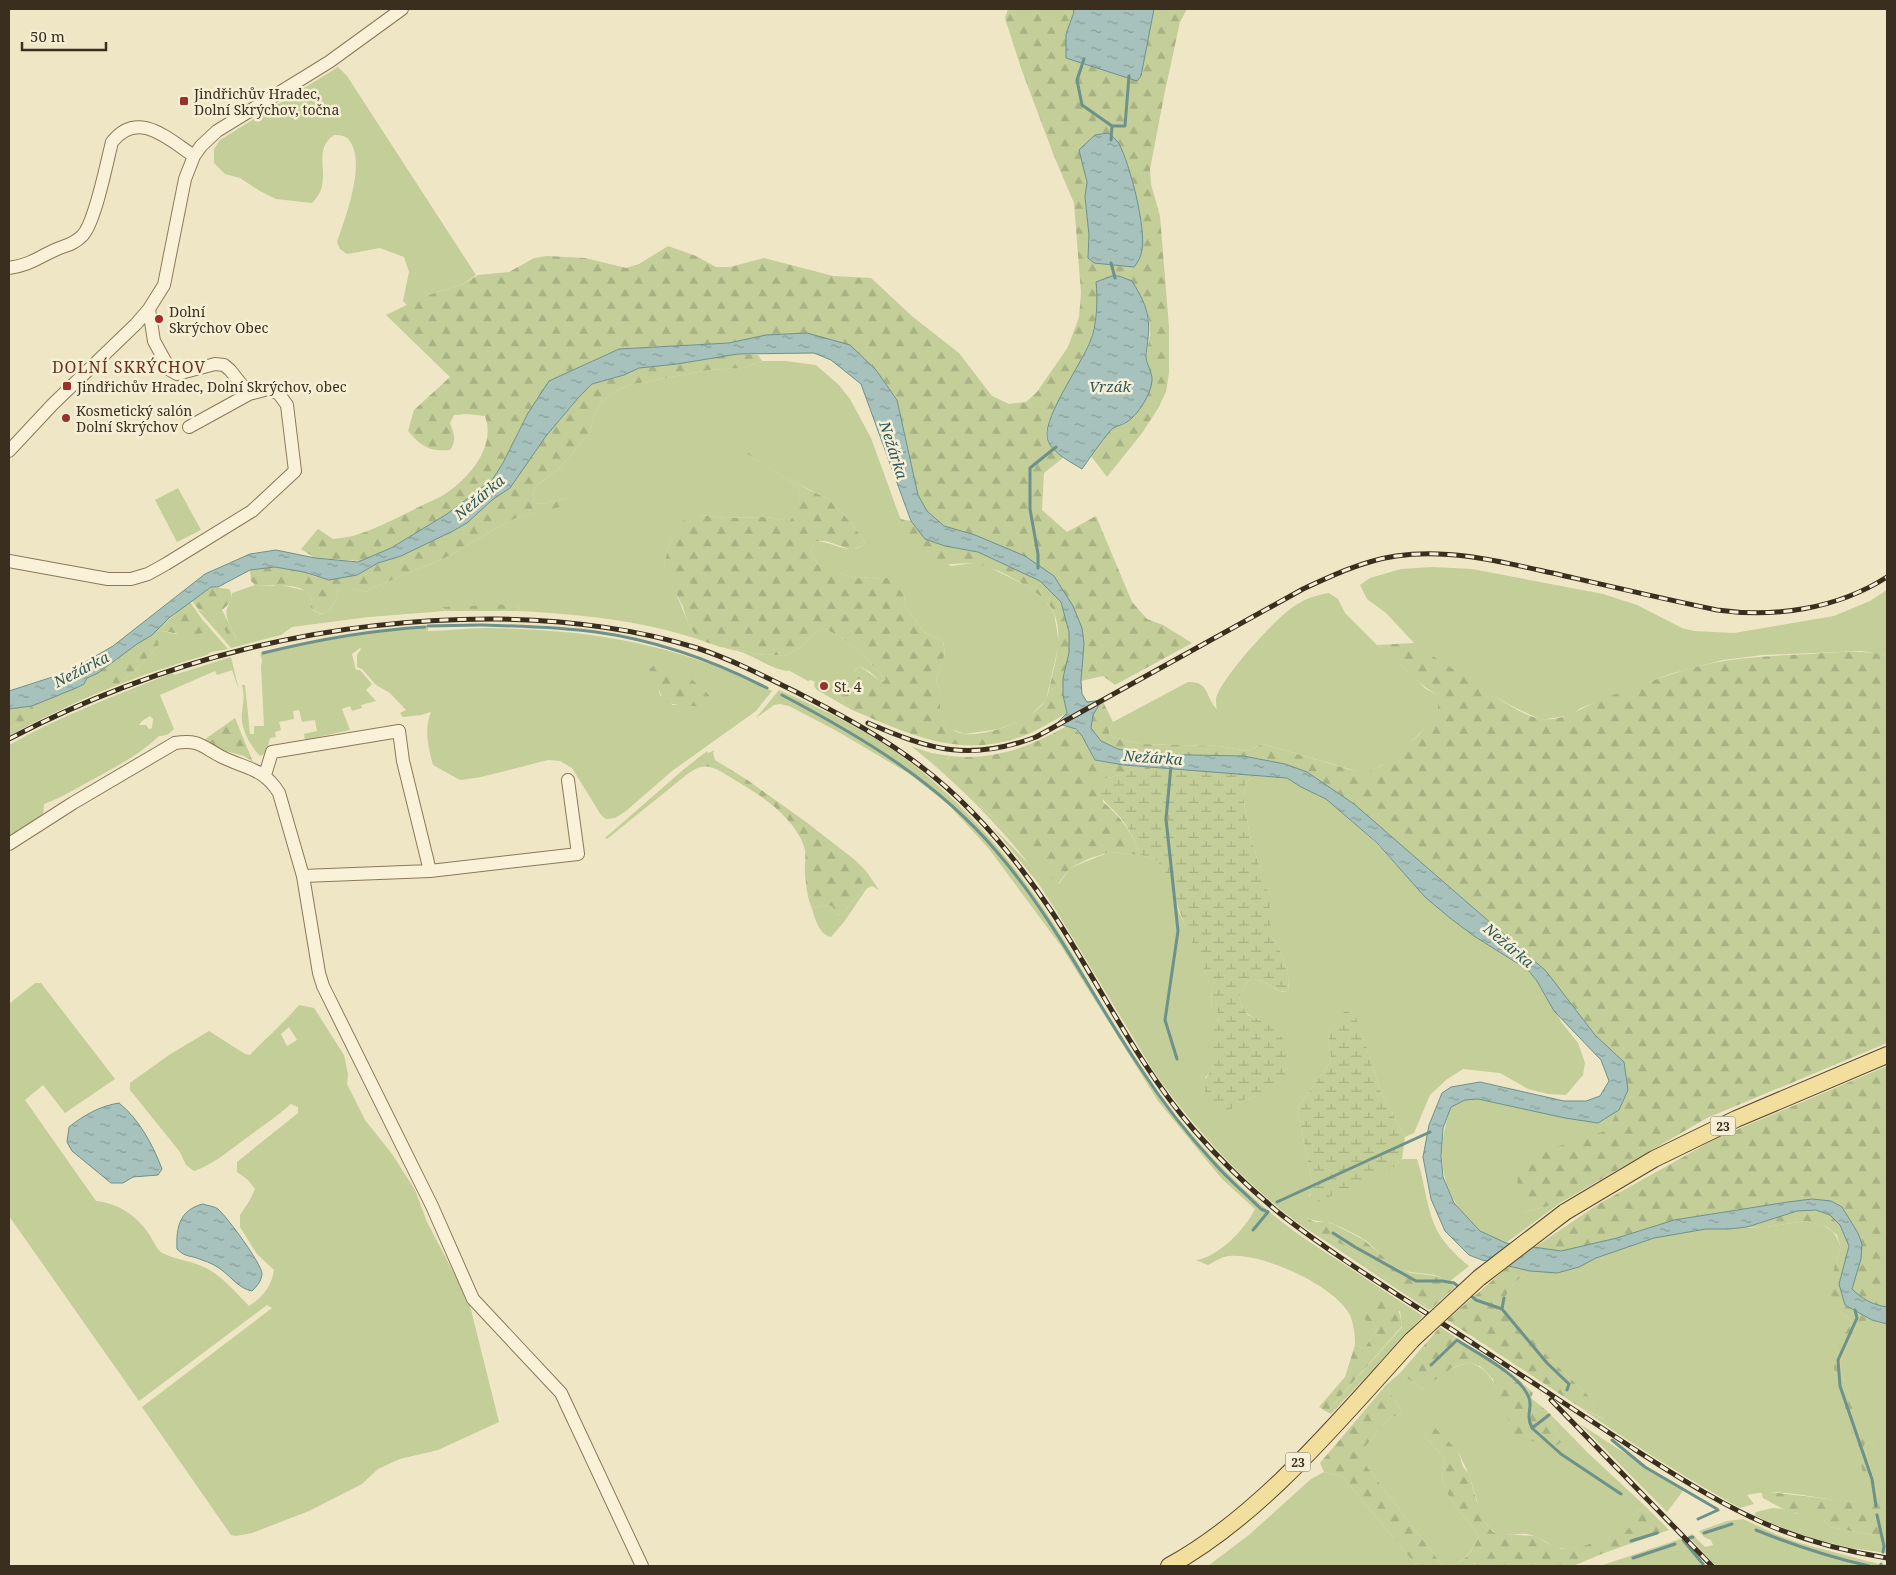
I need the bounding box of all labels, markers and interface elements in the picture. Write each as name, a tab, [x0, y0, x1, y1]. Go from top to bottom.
scale bar	[22, 20, 106, 52]
text: 50 m	[30, 26, 65, 46]
place label: Jindřichův Hradec, Dolní Skrýchov, točna	[193, 84, 339, 119]
marker: Jindřichův Hradec, Dolní Skrýchov, točna	[178, 95, 190, 107]
place label: Dolní Skrýchov Obec	[169, 302, 268, 337]
marker: Dolní Skrýchov Obec	[153, 313, 165, 325]
district label: DOLNÍ SKRÝCHOV	[52, 356, 206, 378]
water label: Vrzák	[1089, 376, 1131, 396]
place label: Jindřichův Hradec, Dolní Skrýchov, obec	[76, 377, 347, 396]
marker: Jindřichův Hradec, Dolní Skrýchov, obec	[61, 380, 73, 392]
place label: Kosmetický salón Dolní Skrýchov	[76, 401, 192, 436]
marker: Kosmetický salón Dolní Skrýchov	[60, 412, 72, 424]
water label: Nežárka	[875, 418, 913, 482]
water label: Nežárka	[449, 470, 508, 524]
water label: Nežárka	[49, 646, 112, 692]
place label: St. 4	[834, 677, 862, 696]
marker: St. 4	[818, 680, 830, 692]
water label: Nežárka	[1122, 745, 1184, 769]
water label: Nežárka	[1479, 918, 1538, 972]
road number: 23	[1710, 1116, 1736, 1136]
road number: 23	[1286, 1452, 1310, 1471]

